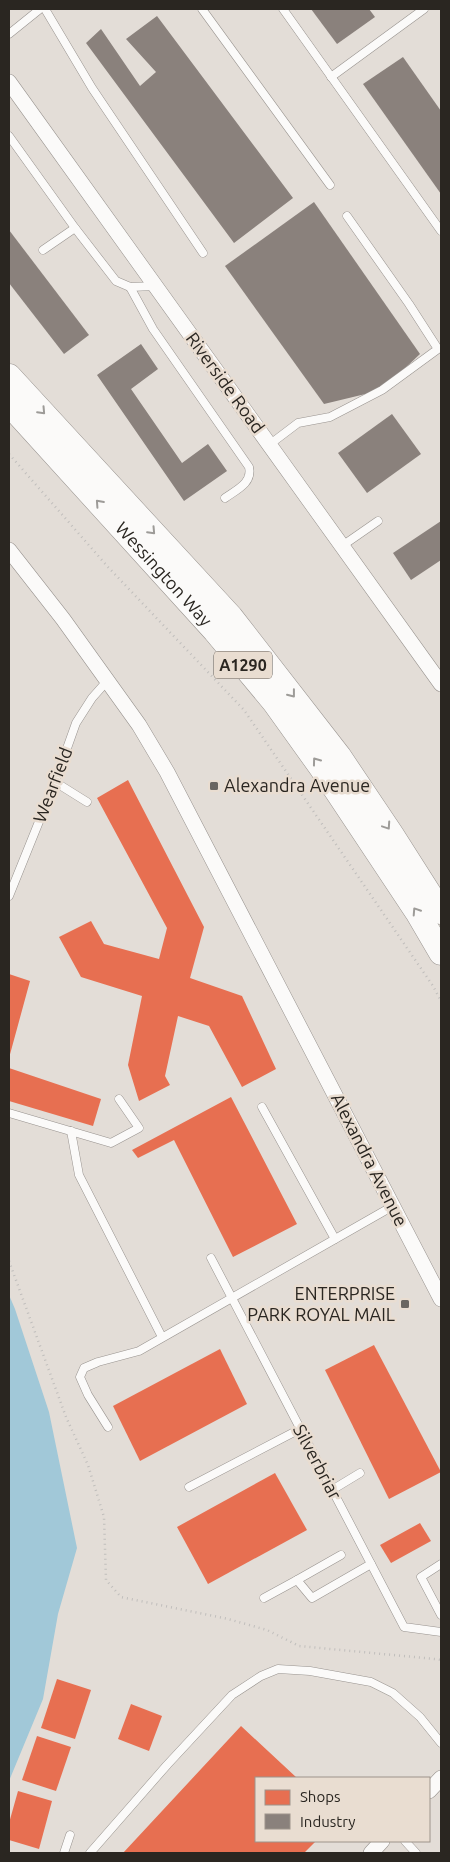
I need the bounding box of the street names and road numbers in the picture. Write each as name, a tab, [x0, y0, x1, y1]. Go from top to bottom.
street label: Riverside Road	[183, 328, 269, 437]
street label: Wessington Way	[112, 518, 217, 630]
road number: A1290	[214, 652, 272, 678]
street label: Wearfield	[29, 744, 76, 825]
street label: Alexandra Avenue	[328, 1090, 412, 1229]
street label: Silverbriar	[290, 1421, 346, 1502]

